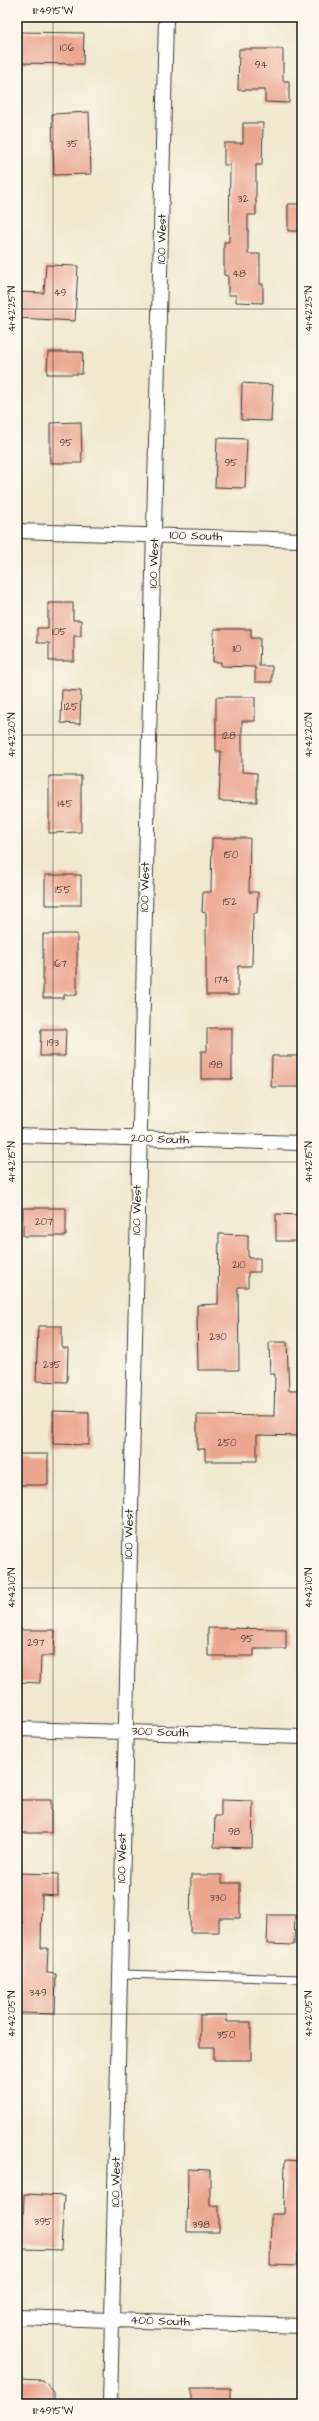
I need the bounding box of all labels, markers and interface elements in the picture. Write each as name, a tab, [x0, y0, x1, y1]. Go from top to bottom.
text: 111°49'15"W	[33, 4, 74, 18]
house number: 106	[60, 41, 75, 55]
house number: 94	[255, 58, 267, 72]
house number: 35	[66, 137, 78, 151]
house number: 32	[238, 192, 249, 206]
street label: 100 West	[153, 214, 171, 264]
house number: 48	[232, 267, 246, 281]
text: 41°42'25"N	[5, 286, 19, 332]
house number: 49	[54, 286, 67, 300]
text: 41°42'25"N	[302, 286, 316, 332]
house number: 95	[60, 436, 72, 450]
house number: 95	[225, 456, 237, 470]
street label: 100 South	[169, 527, 223, 545]
street label: 100 West	[145, 538, 163, 588]
house number: 105	[52, 625, 66, 639]
house number: 110	[233, 642, 241, 656]
house number: 125	[64, 700, 78, 714]
text: 41°42'20"N	[5, 712, 19, 758]
text: 41°42'20"N	[302, 712, 316, 758]
house number: 128	[222, 729, 236, 743]
house number: 145	[57, 797, 73, 811]
house number: 150	[224, 848, 238, 862]
street label: 100 West	[136, 862, 154, 912]
house number: 155	[55, 883, 71, 897]
house number: 152	[223, 895, 237, 909]
house number: 167	[53, 957, 67, 971]
house number: 174	[215, 973, 229, 987]
house number: 193	[47, 1036, 59, 1050]
house number: 198	[209, 1058, 223, 1072]
street label: 200 South	[131, 1129, 189, 1149]
text: 41°42'15"N	[5, 1141, 19, 1183]
text: 41°42'15"N	[302, 1141, 316, 1183]
street label: 100 West	[128, 1185, 146, 1235]
house number: 207	[35, 1215, 53, 1229]
house number: 210	[232, 1258, 246, 1272]
house number: 230	[209, 1330, 227, 1344]
house number: 235	[43, 1358, 61, 1372]
house number: 250	[217, 1436, 237, 1450]
street label: 100 West	[120, 1509, 138, 1559]
text: 41°42'10"N	[5, 1568, 19, 1608]
text: 41°42'10"N	[302, 1568, 316, 1608]
house number: 95	[241, 1632, 253, 1646]
house number: 297	[27, 1636, 45, 1650]
street label: 300 South	[131, 1723, 189, 1741]
house number: 98	[228, 1825, 241, 1839]
street label: 100 West	[113, 1833, 131, 1883]
house number: 330	[210, 1891, 226, 1905]
house number: 349	[29, 1986, 47, 2000]
text: 41°42'05"N	[5, 1991, 19, 2037]
text: 41°42'05"N	[302, 1991, 316, 2037]
house number: 350	[217, 2028, 235, 2042]
street label: 100 West	[107, 2157, 125, 2207]
house number: 395	[34, 2215, 52, 2229]
house number: 398	[192, 2218, 210, 2232]
street label: 400 South	[130, 2311, 190, 2331]
text: 111°49'15"W	[33, 2404, 74, 2418]

